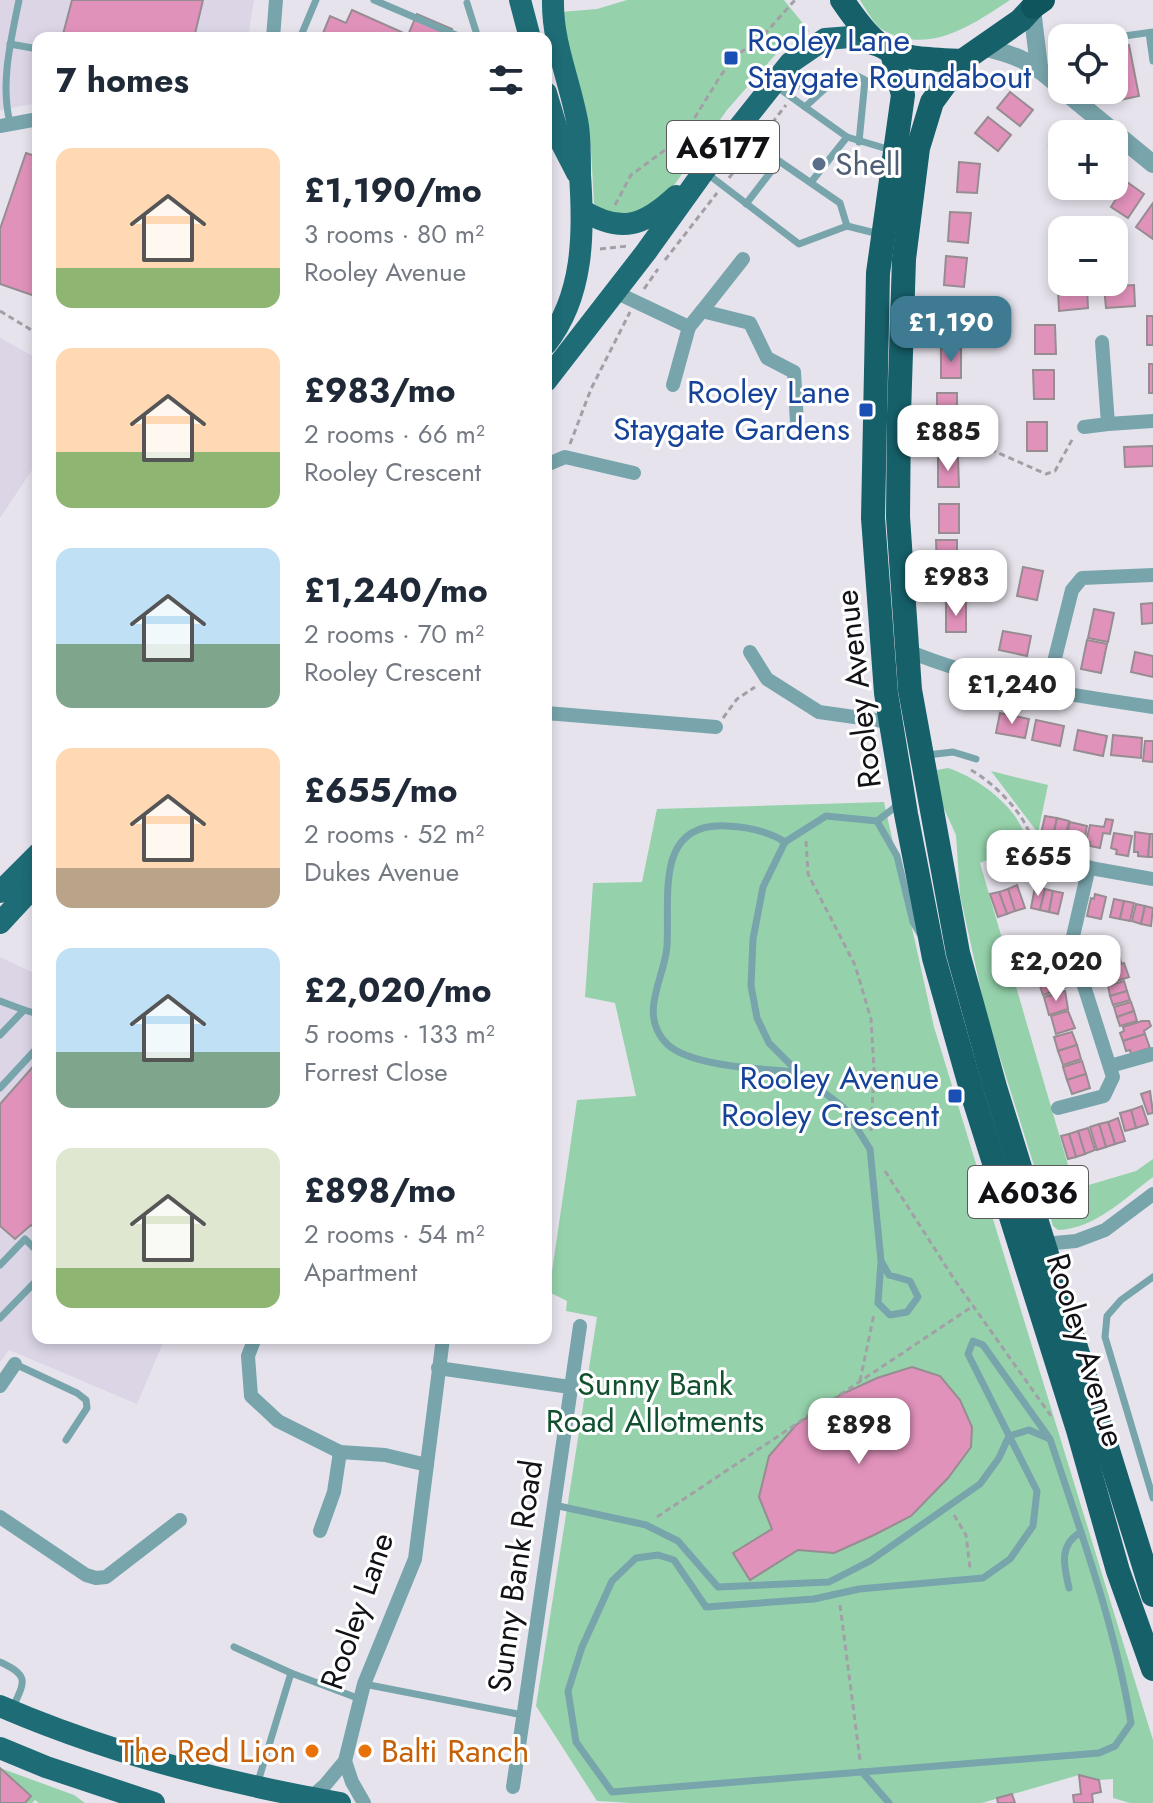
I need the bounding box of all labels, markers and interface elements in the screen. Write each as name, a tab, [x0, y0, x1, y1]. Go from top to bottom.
place label: Rooley Lane Staygate Roundabout	[747, 17, 1032, 100]
map controls	[1048, 24, 1128, 296]
button: locate	[1048, 24, 1128, 104]
marker: Rooley Lane Staygate Roundabout	[722, 49, 740, 67]
text: 7 homes	[56, 56, 189, 105]
icon: filters	[484, 58, 528, 102]
button: +	[1048, 120, 1128, 200]
road number: A6177	[667, 121, 779, 173]
place label: Shell	[835, 141, 901, 187]
marker: Shell	[810, 155, 828, 173]
text: £1,190/mo	[304, 166, 482, 215]
icon: home	[120, 180, 216, 276]
text: 3 rooms · 80 m²	[304, 215, 484, 253]
button: −	[1048, 216, 1128, 296]
text: Rooley Avenue	[304, 253, 466, 291]
pin: £1,190	[886, 296, 1016, 364]
text: £1,190	[908, 303, 994, 341]
text: £983/mo	[304, 366, 456, 415]
place label: Rooley Lane Staygate Gardens	[613, 369, 850, 452]
icon: home	[120, 380, 216, 476]
marker: Rooley Lane Staygate Gardens	[857, 401, 875, 419]
pin: £885	[901, 405, 995, 473]
text: £885	[915, 412, 981, 450]
text: 2 rooms · 66 m²	[304, 415, 485, 453]
text: Rooley Crescent	[304, 453, 481, 491]
pin: £983	[909, 550, 1003, 618]
text: £983	[923, 557, 989, 595]
text: £1,240/mo	[304, 566, 488, 615]
icon: home	[120, 580, 216, 676]
street label: Rooley Avenue	[823, 587, 893, 791]
text: 2 rooms · 70 m²	[304, 615, 484, 653]
text: Rooley Crescent	[304, 653, 481, 691]
pin: £1,240	[947, 658, 1077, 726]
text: £1,240	[967, 665, 1057, 703]
text: £655/mo	[304, 766, 458, 815]
icon: home	[120, 780, 216, 876]
text: 2 rooms · 52 m²	[304, 815, 484, 853]
pin: £655	[991, 830, 1085, 898]
text: £655	[1005, 837, 1071, 875]
text: Dukes Avenue	[304, 853, 459, 891]
pin: £2,020	[991, 935, 1121, 1003]
text: £2,020	[1010, 942, 1102, 980]
text: £2,020/mo	[304, 966, 492, 1015]
icon: home	[120, 980, 216, 1076]
text: 5 rooms · 133 m²	[304, 1015, 495, 1053]
text: Forrest Close	[304, 1053, 448, 1091]
place label: Rooley Avenue Rooley Crescent	[721, 1055, 939, 1138]
marker: Rooley Avenue Rooley Crescent	[946, 1087, 964, 1105]
text: £898/mo	[304, 1166, 456, 1215]
road number: A6036	[968, 1166, 1088, 1218]
icon: home	[120, 1180, 216, 1276]
text: 2 rooms · 54 m²	[304, 1215, 485, 1253]
street label: Rooley Avenue	[1035, 1248, 1137, 1452]
text: Apartment	[304, 1253, 417, 1291]
park label: Sunny Bank Road Allotments	[546, 1361, 764, 1444]
pin: £898	[812, 1398, 906, 1466]
text: £898	[826, 1405, 892, 1443]
street label: Sunny Bank Road	[476, 1457, 554, 1695]
street label: Rooley Lane	[309, 1526, 405, 1696]
place label: The Red Lion	[119, 1728, 296, 1774]
place label: Balti Ranch	[381, 1728, 529, 1774]
marker: The Red Lion	[303, 1742, 321, 1760]
marker: Balti Ranch	[356, 1742, 374, 1760]

